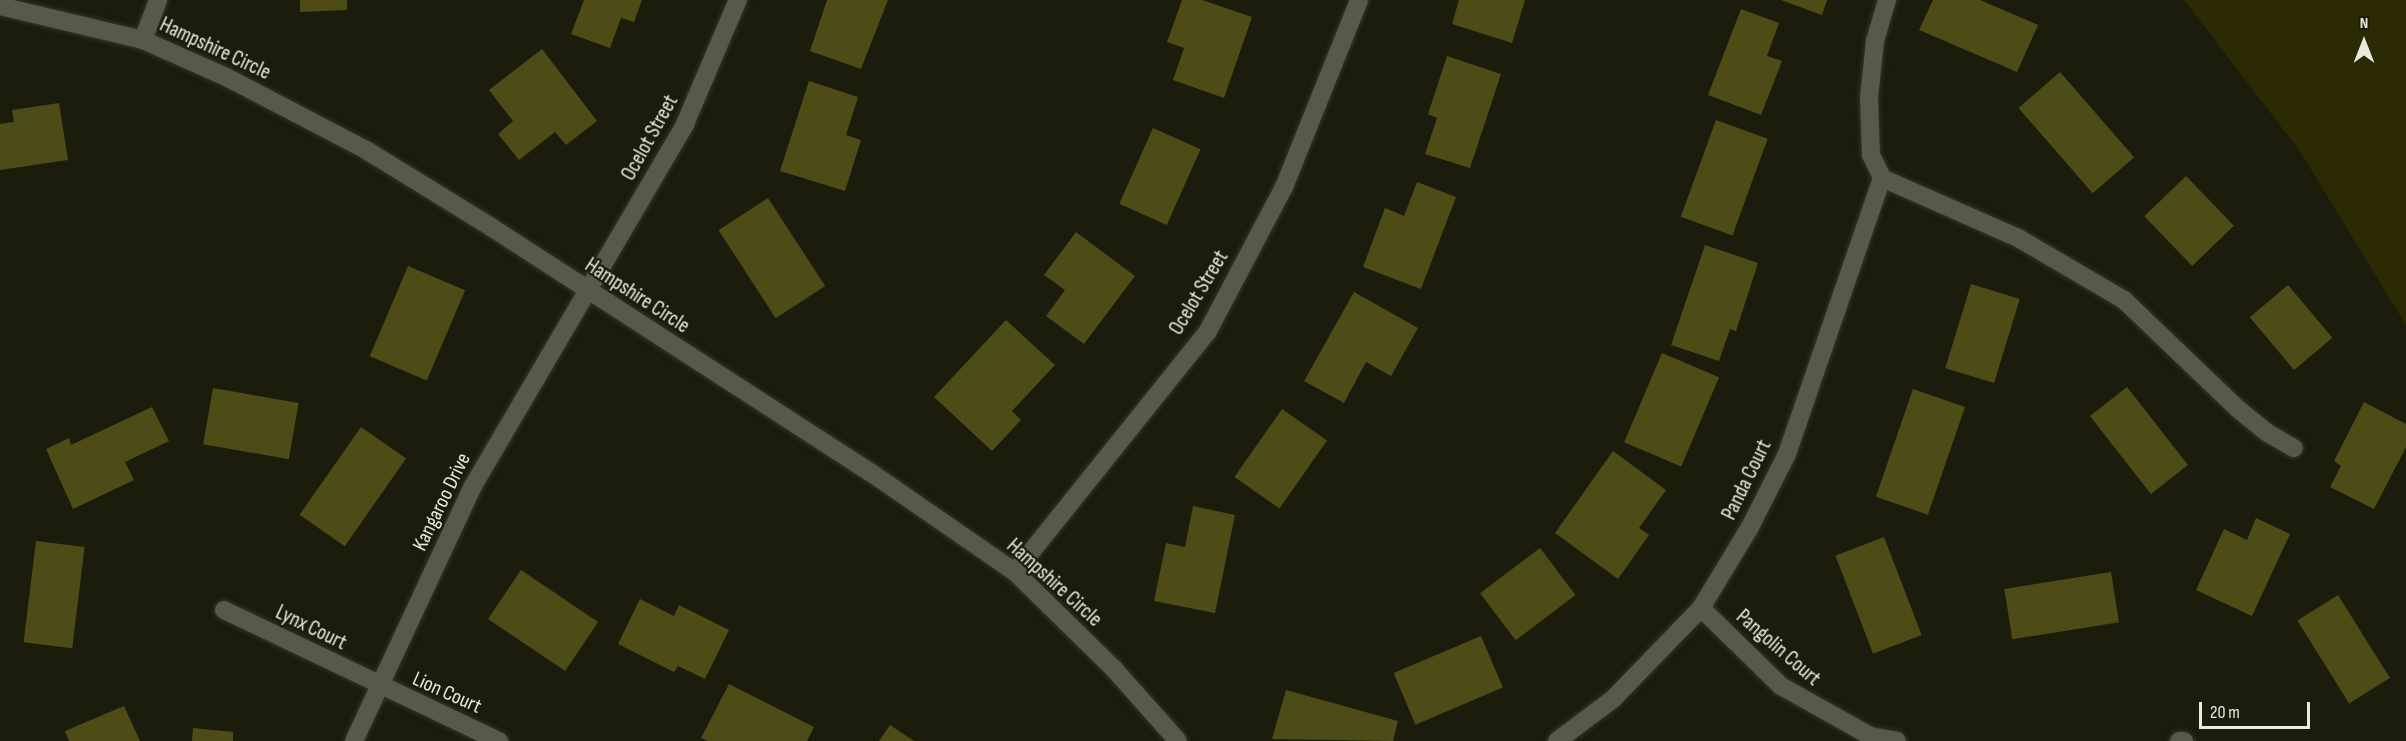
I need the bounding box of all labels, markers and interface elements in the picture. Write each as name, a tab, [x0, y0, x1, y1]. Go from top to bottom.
street label: Hampshire Circle	[156, 12, 274, 86]
north arrow	[2334, 12, 2394, 72]
text: N	[2360, 14, 2368, 33]
street label: Ocelot Street	[616, 91, 684, 185]
street label: Ocelot Street	[1164, 246, 1234, 340]
street label: Hampshire Circle	[580, 253, 694, 339]
street label: Panda Court	[1717, 436, 1777, 524]
street label: Kangaroo Drive	[407, 449, 477, 555]
street label: Hampshire Circle	[1001, 534, 1107, 632]
street label: Lynx Court	[271, 600, 351, 656]
street label: Pangolin Court	[1731, 605, 1825, 691]
street label: Lion Court	[409, 667, 485, 719]
scale bar	[2202, 690, 2313, 728]
text: 20 m	[2210, 702, 2240, 723]

